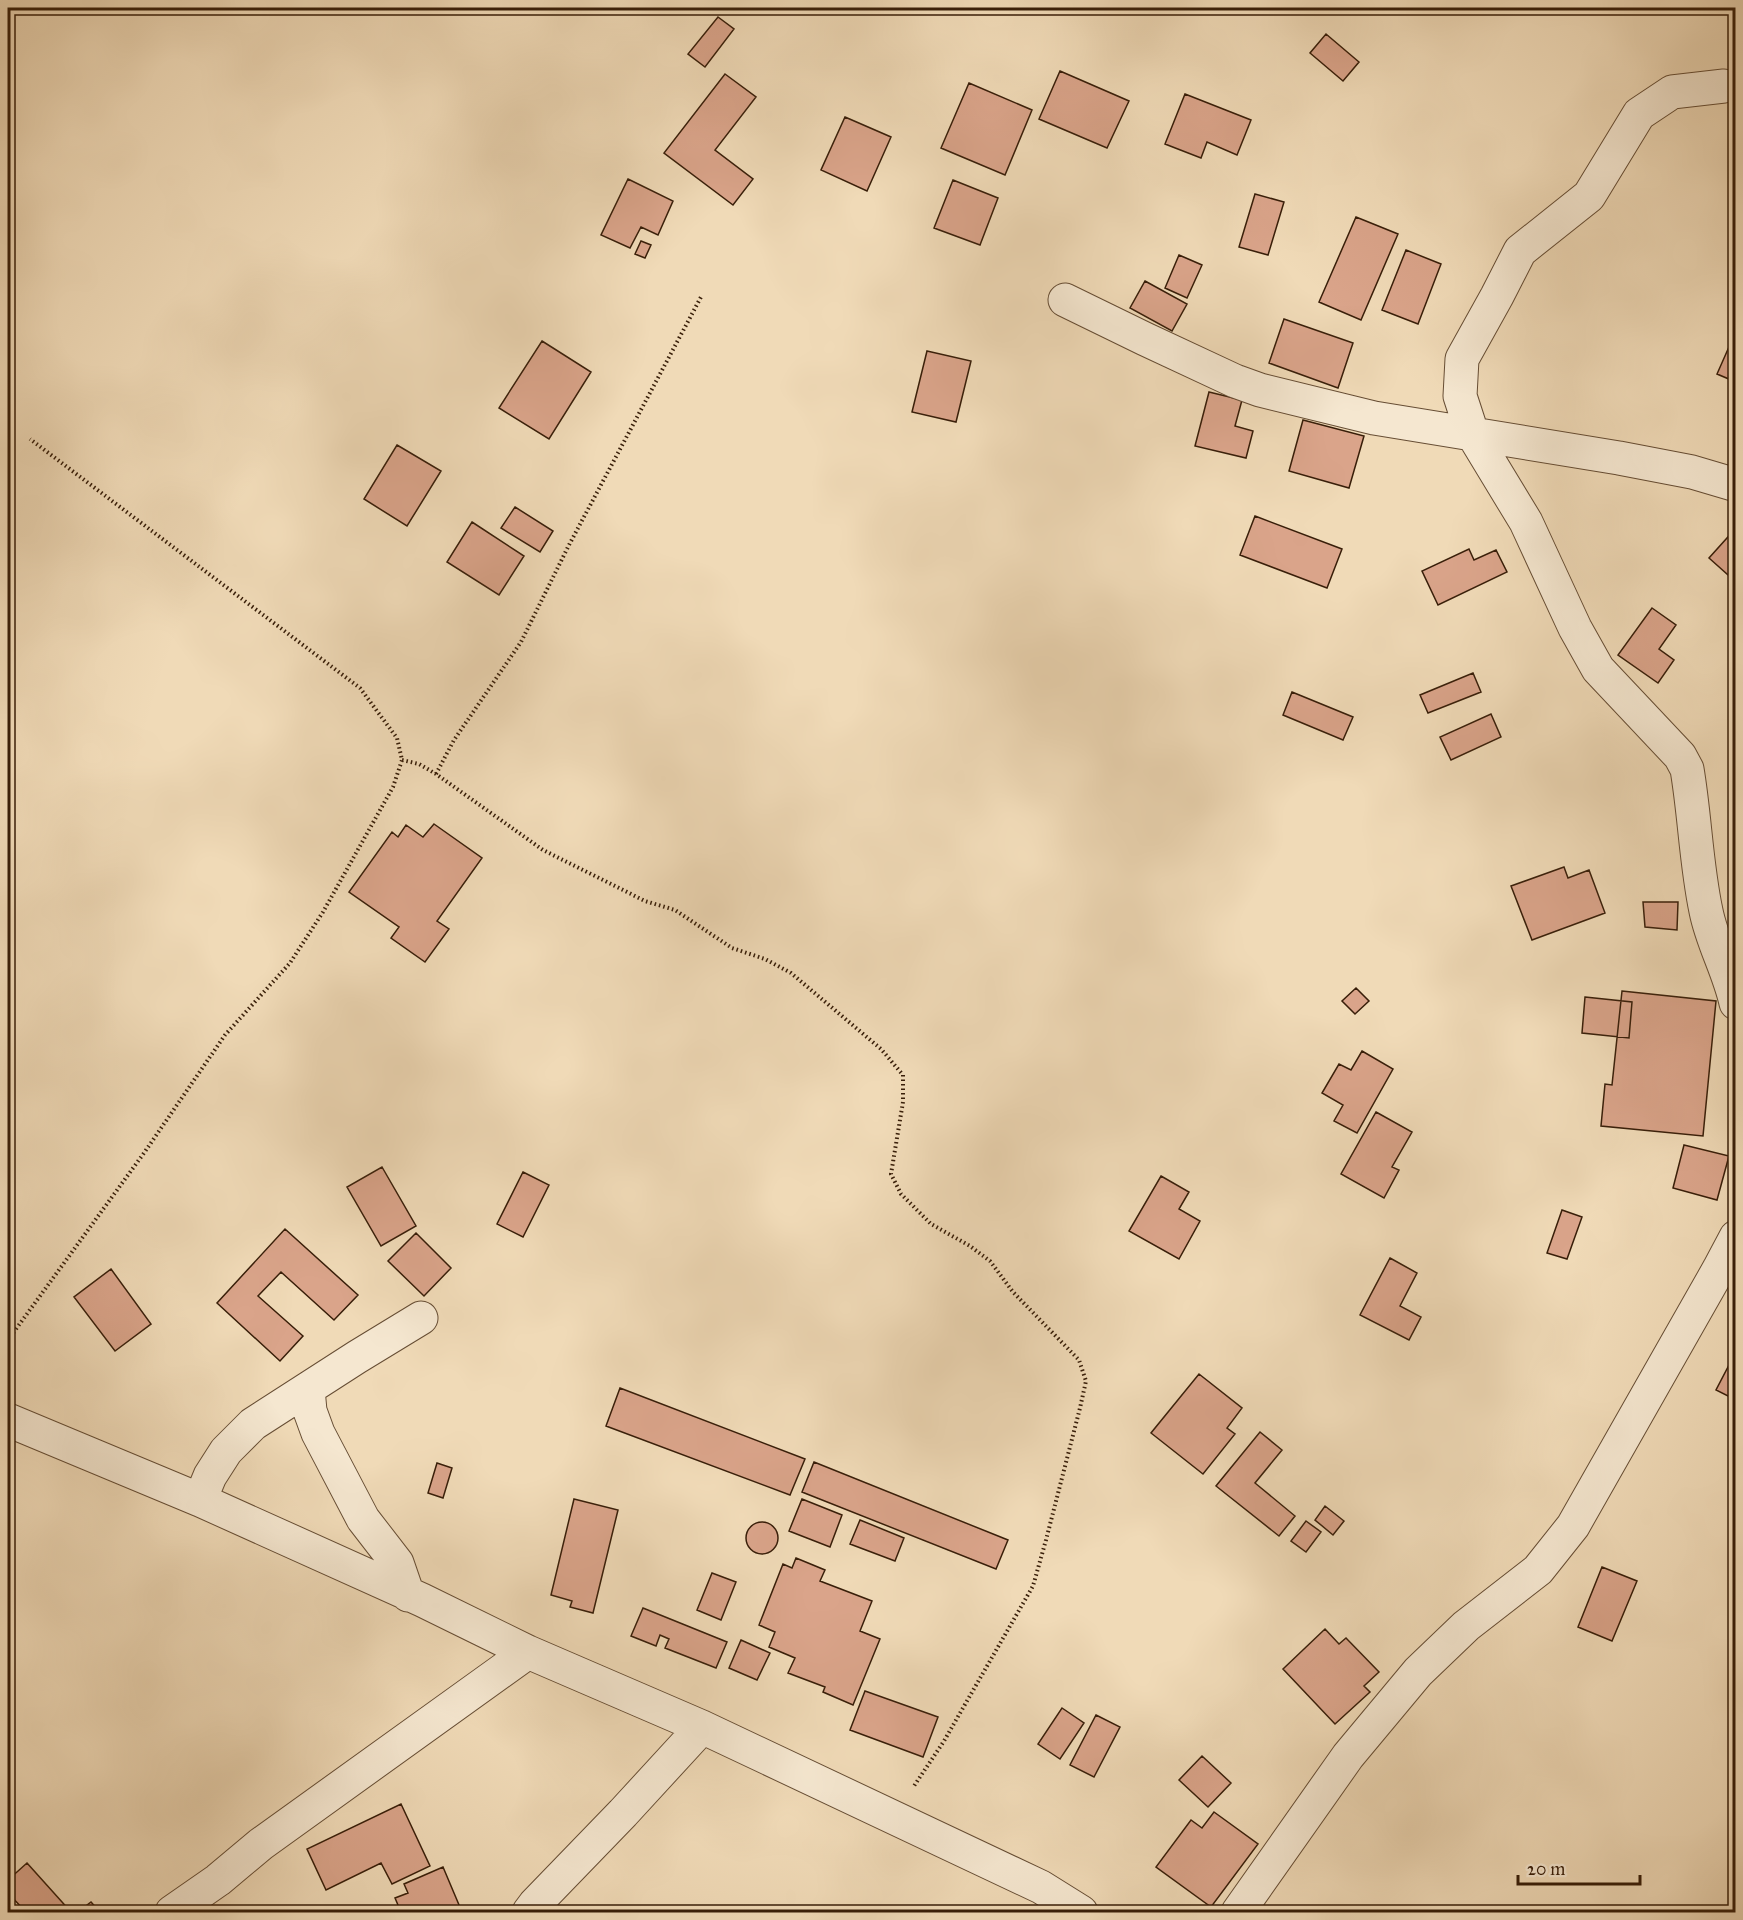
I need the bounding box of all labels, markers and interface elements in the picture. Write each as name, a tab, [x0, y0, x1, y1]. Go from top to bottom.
scale bar	[1518, 1848, 1640, 1886]
text: 20 m	[1527, 1858, 1565, 1880]

